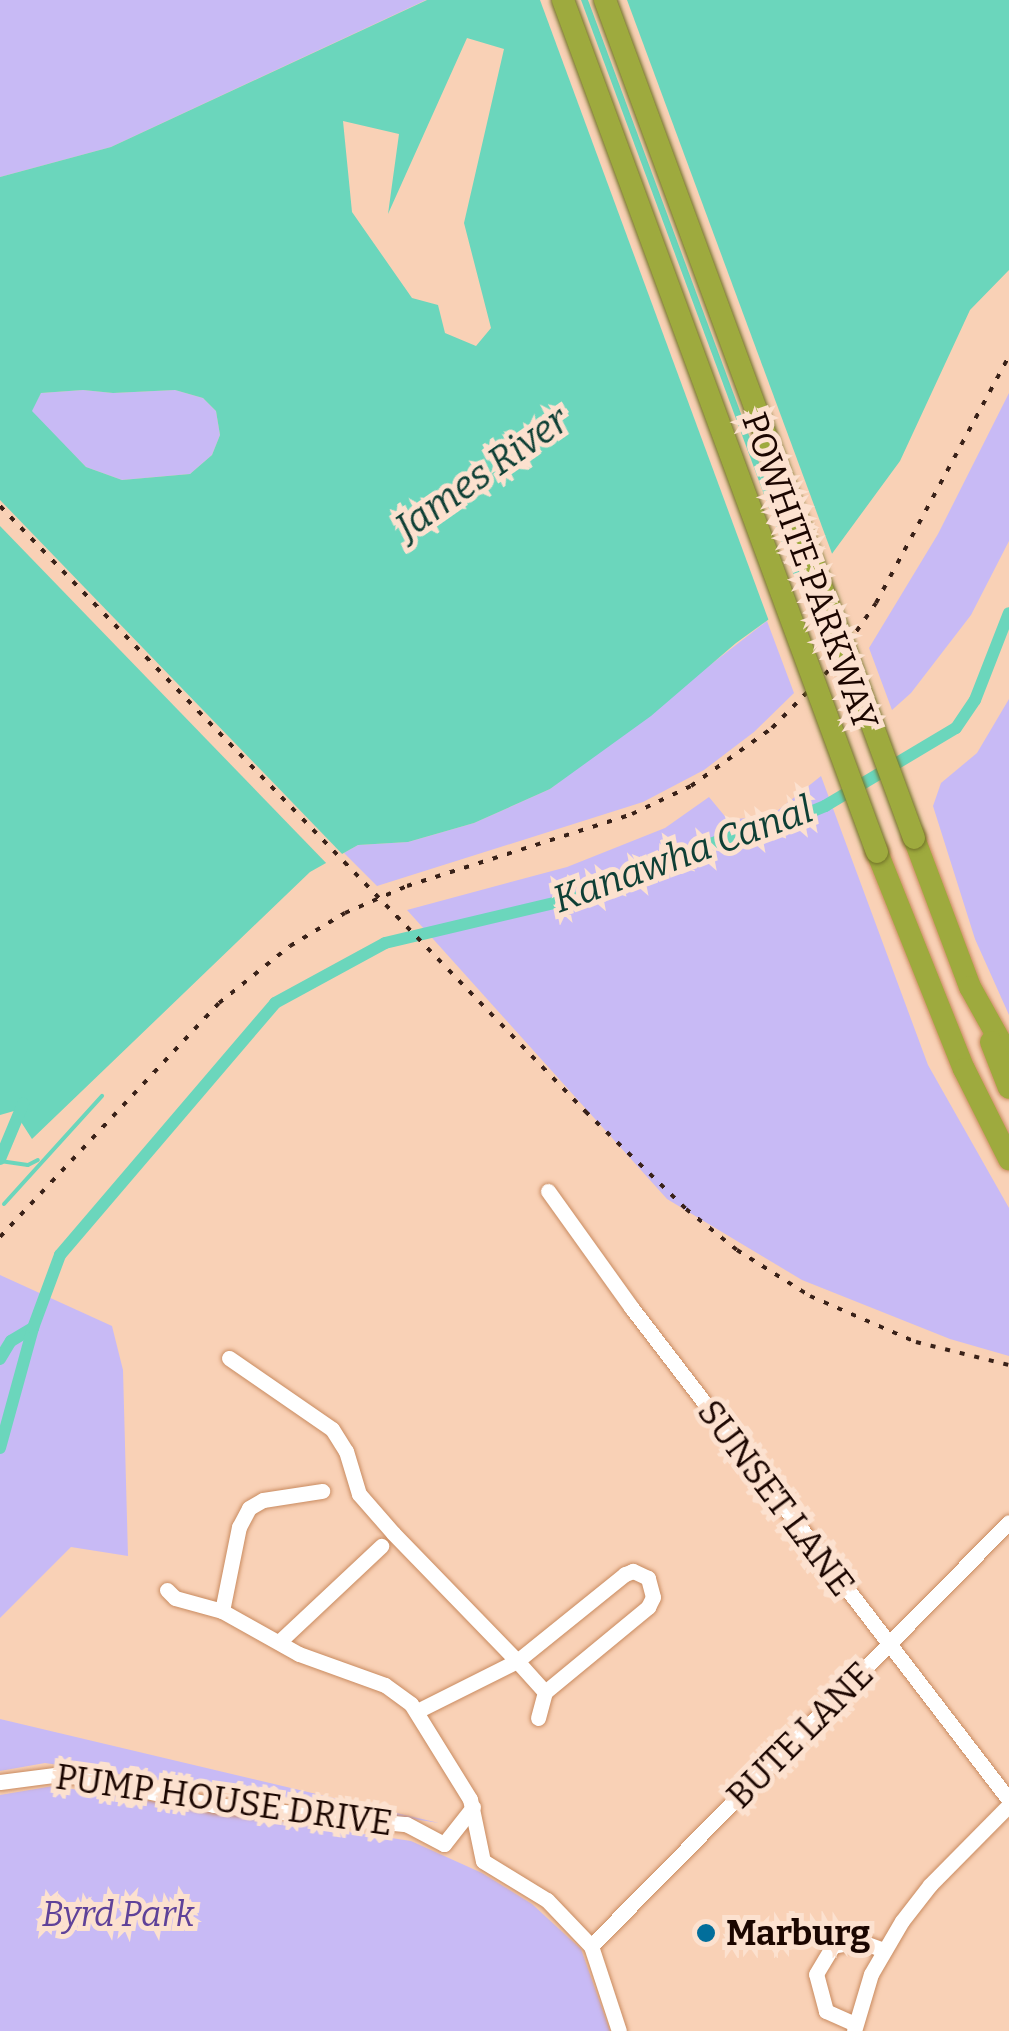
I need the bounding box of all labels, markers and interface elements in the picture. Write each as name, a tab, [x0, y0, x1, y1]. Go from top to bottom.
water label: James River	[387, 398, 577, 550]
street label: POWHITE PARKWAY	[733, 407, 887, 735]
water label: Kanawha Canal	[547, 787, 819, 923]
street label: SUNSET LANE	[689, 1392, 863, 1604]
street label: BUTE LANE	[718, 1653, 882, 1817]
street label: PUMP HOUSE DRIVE	[53, 1756, 395, 1844]
park label: Byrd Park	[42, 1893, 194, 1935]
place label: Marburg	[726, 1912, 870, 1954]
marker: Marburg	[695, 1922, 717, 1944]

